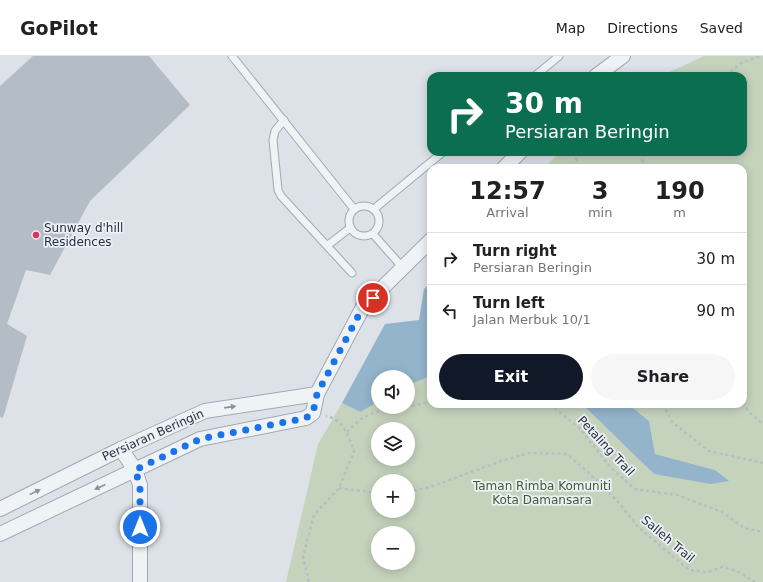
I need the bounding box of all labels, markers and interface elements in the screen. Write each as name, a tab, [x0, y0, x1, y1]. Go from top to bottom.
text: GoPilot	[20, 17, 98, 39]
text: Map	[556, 20, 585, 36]
text: Directions	[607, 20, 678, 36]
text: Saved	[700, 20, 743, 36]
text: 30 m	[505, 87, 583, 120]
icon: right	[439, 88, 491, 140]
text: Persiaran Beringin	[505, 121, 670, 142]
text: 12:57	[469, 177, 546, 205]
text: 3	[592, 177, 608, 205]
text: 190	[655, 177, 705, 205]
text: Arrival	[486, 205, 529, 220]
text: min	[588, 205, 612, 220]
text: m	[673, 205, 686, 220]
place label: Sunway d'hill Residences	[44, 221, 123, 249]
marker: Sunway d'hill Residences	[31, 230, 41, 240]
text: Turn right	[473, 242, 557, 260]
icon: right	[439, 248, 461, 270]
text: 30 m	[697, 250, 735, 268]
text: Persiaran Beringin	[473, 260, 592, 275]
pin	[356, 281, 390, 315]
icon: arrive	[362, 287, 384, 309]
text: Turn left	[473, 294, 545, 312]
icon: left	[439, 300, 461, 322]
text: 90 m	[697, 302, 735, 320]
text: Jalan Merbuk 10/1	[473, 312, 591, 327]
button: Exit	[439, 354, 583, 400]
button: Share	[591, 354, 735, 400]
map controls	[371, 370, 415, 570]
button: sound	[371, 370, 415, 414]
one-way arrow	[224, 404, 236, 410]
street label: Persiaran Beringin	[100, 406, 206, 464]
street label: Petaling Trail	[575, 413, 637, 479]
button: layers	[371, 422, 415, 466]
button: +	[371, 474, 415, 518]
park label: Taman Rimba Komuniti Kota Damansara	[472, 479, 611, 507]
one-way arrow	[94, 484, 105, 490]
one-way arrow	[29, 489, 41, 495]
position arrow	[119, 506, 161, 548]
street label: Salleh Trail	[639, 513, 697, 565]
button: −	[371, 526, 415, 570]

